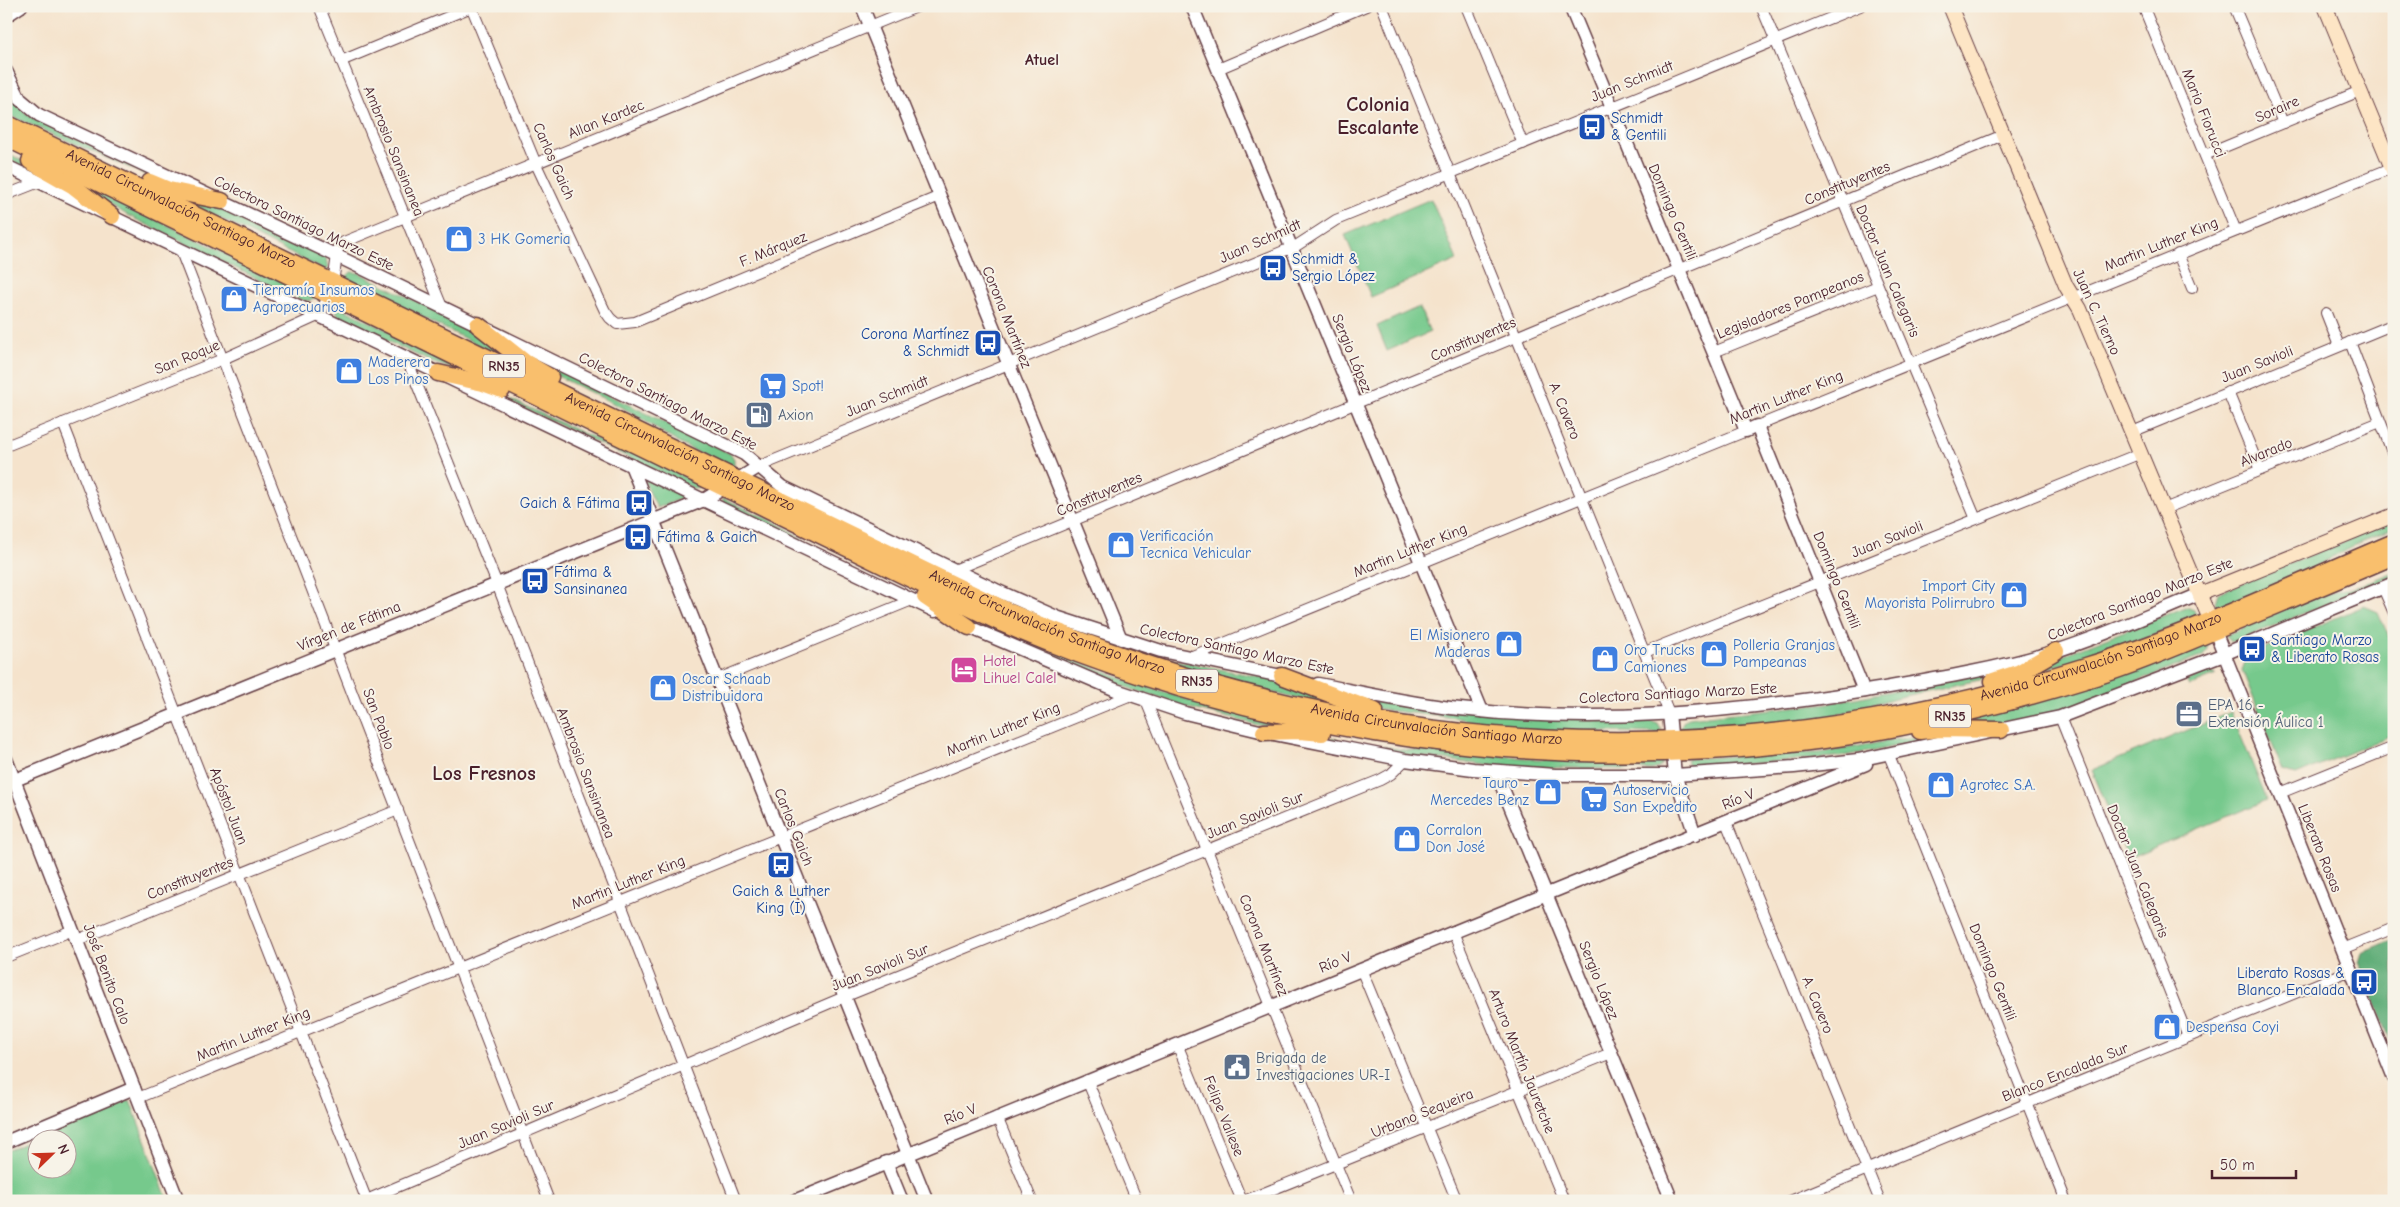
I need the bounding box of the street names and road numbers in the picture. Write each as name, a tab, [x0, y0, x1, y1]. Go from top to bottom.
street label: Juan Schmidt	[1588, 56, 1676, 106]
street label: Mario Fiorucci	[2178, 66, 2230, 160]
street label: Ambrosio Sansinanea	[360, 83, 428, 219]
street label: Soraire	[2252, 91, 2302, 126]
street label: Allan Kardec	[565, 96, 647, 142]
street label: Carlos Gaich	[529, 120, 579, 202]
street label: Avenida Circunvalación Santiago Marzo	[63, 145, 299, 272]
street label: Constituyentes	[1801, 157, 1893, 209]
street label: Domingo Gentili	[1645, 161, 1701, 263]
street label: Colectora Santiago Marzo Este	[211, 171, 397, 275]
street label: Doctor Juan Calegaris	[1852, 202, 1924, 340]
street label: Martin Luther King	[2101, 213, 2221, 275]
street label: Juan Schmidt	[1217, 215, 1304, 267]
street label: F. Márquez	[737, 227, 810, 271]
street label: Corona Martínez	[978, 264, 1036, 371]
street label: Juan C. Tierno	[2069, 266, 2125, 358]
street label: Legisladores Pampeanos	[1714, 267, 1866, 343]
street label: Sergio López	[1328, 311, 1376, 395]
street label: Constituyentes	[1427, 313, 1519, 365]
street label: San Roque	[152, 336, 223, 378]
street label: Juan Savioli	[2218, 341, 2296, 387]
street label: Colectora Santiago Marzo Este	[576, 348, 761, 454]
road number: RN35	[483, 354, 525, 378]
street label: Martin Luther King	[1726, 366, 1846, 428]
street label: Juan Schmidt	[843, 371, 931, 421]
street label: A. Cavero	[1545, 380, 1585, 442]
street label: Avenida Circunvalación Santiago Marzo	[562, 388, 798, 515]
street label: Alvarado	[2237, 433, 2295, 471]
street label: Constituyentes	[1053, 468, 1145, 520]
street label: Juan Savioli	[1848, 516, 1926, 562]
street label: Martin Luther King	[1350, 519, 1470, 581]
street label: Domingo Gentili	[1809, 529, 1865, 631]
street label: Colectora Santiago Marzo Este	[2045, 553, 2236, 644]
street label: Avenida Circunvalación Santiago Marzo	[926, 565, 1168, 678]
street label: Vírgen de Fátima	[295, 597, 403, 655]
street label: Avenida Circunvalación Santiago Marzo	[1978, 608, 2224, 704]
street label: Colectora Santiago Marzo Este	[1138, 620, 1336, 678]
road number: RN35	[1176, 669, 1218, 692]
street label: Colectora Santiago Marzo Este	[1579, 679, 1778, 707]
street label: San Pablo	[359, 686, 399, 752]
street label: Martin Luther King	[943, 698, 1063, 760]
street label: Avenida Circunvalación Santiago Marzo	[1309, 699, 1563, 748]
road number: RN35	[1929, 704, 1971, 728]
street label: Ambrosio Sansinanea	[553, 705, 619, 841]
street label: Apóstol Juan	[206, 765, 252, 847]
street label: Río V	[1719, 784, 1757, 814]
street label: Carlos Gaich	[770, 785, 818, 869]
street label: Juan Savioli Sur	[1204, 787, 1306, 843]
street label: Liberato Rosas	[2294, 801, 2346, 895]
street label: Doctor Juan Calegaris	[2103, 802, 2173, 940]
street label: Martin Luther King	[568, 851, 688, 913]
street label: Constituyentes	[144, 853, 236, 903]
street label: Corona Martínez	[1235, 892, 1293, 999]
street label: José Benito Calo	[79, 921, 135, 1027]
street label: Domingo Gentili	[1965, 921, 2021, 1023]
street label: Sergio López	[1575, 938, 1623, 1022]
street label: Juan Savioli Sur	[829, 939, 931, 995]
street label: Río V	[1316, 947, 1354, 977]
street label: A. Cavero	[1798, 974, 1838, 1036]
street label: Arturo Martín Jauretche	[1485, 986, 1559, 1137]
street label: Martin Luther King	[193, 1003, 313, 1065]
street label: Blanco Encalada Sur	[1999, 1038, 2131, 1106]
street label: Felipe Vallese	[1200, 1073, 1248, 1159]
street label: Urbano Sequeira	[1368, 1084, 1476, 1142]
street label: Juan Savioli Sur	[455, 1096, 557, 1152]
street label: Río V	[941, 1099, 979, 1129]

